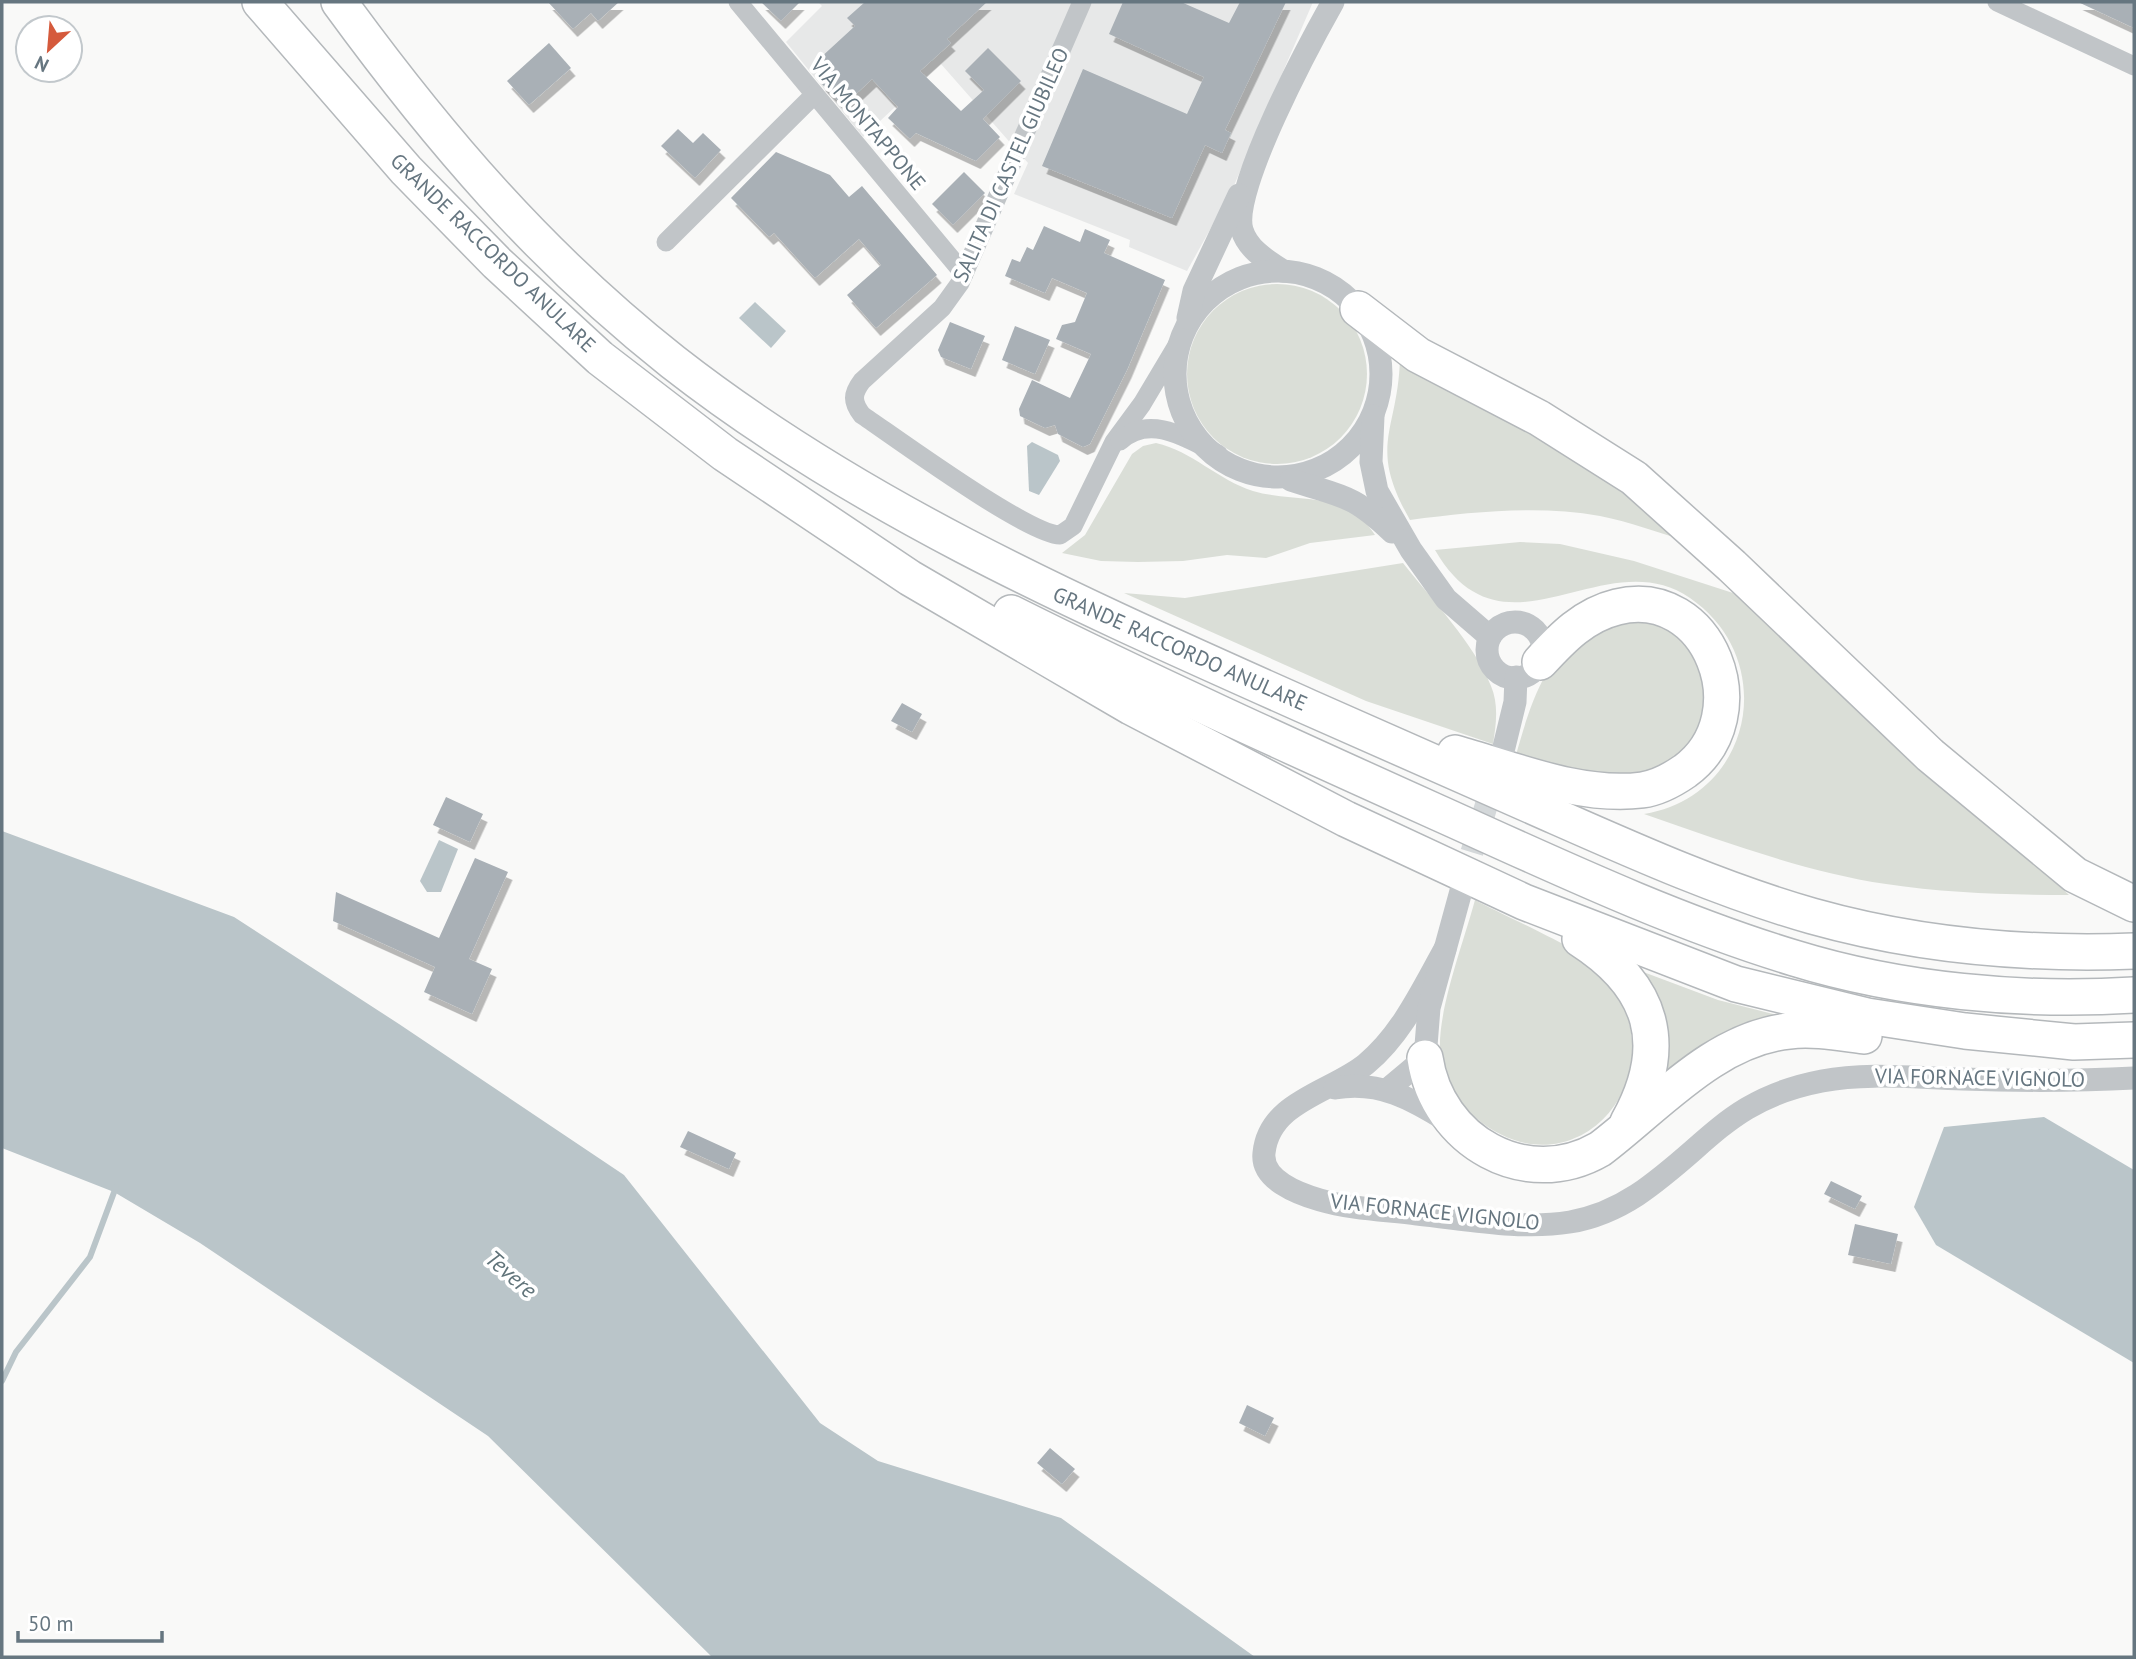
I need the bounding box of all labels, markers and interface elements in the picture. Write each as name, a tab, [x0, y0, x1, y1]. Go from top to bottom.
north arrow	[14, 14, 84, 84]
street label: SALITA DI CASTEL GIUBILEO	[947, 43, 1075, 286]
text: N	[31, 51, 52, 78]
street label: VIA MONTAPPONE	[804, 51, 932, 196]
street label: GRANDE RACCORDO ANULARE	[385, 147, 602, 358]
street label: GRANDE RACCORDO ANULARE	[1049, 580, 1312, 717]
street label: VIA FORNACE VIGNOLO	[1874, 1062, 2085, 1093]
street label: VIA FORNACE VIGNOLO	[1328, 1187, 1541, 1236]
water label: Tevere	[480, 1243, 543, 1304]
scale bar	[18, 1600, 161, 1644]
text: 50 m	[28, 1610, 74, 1637]

